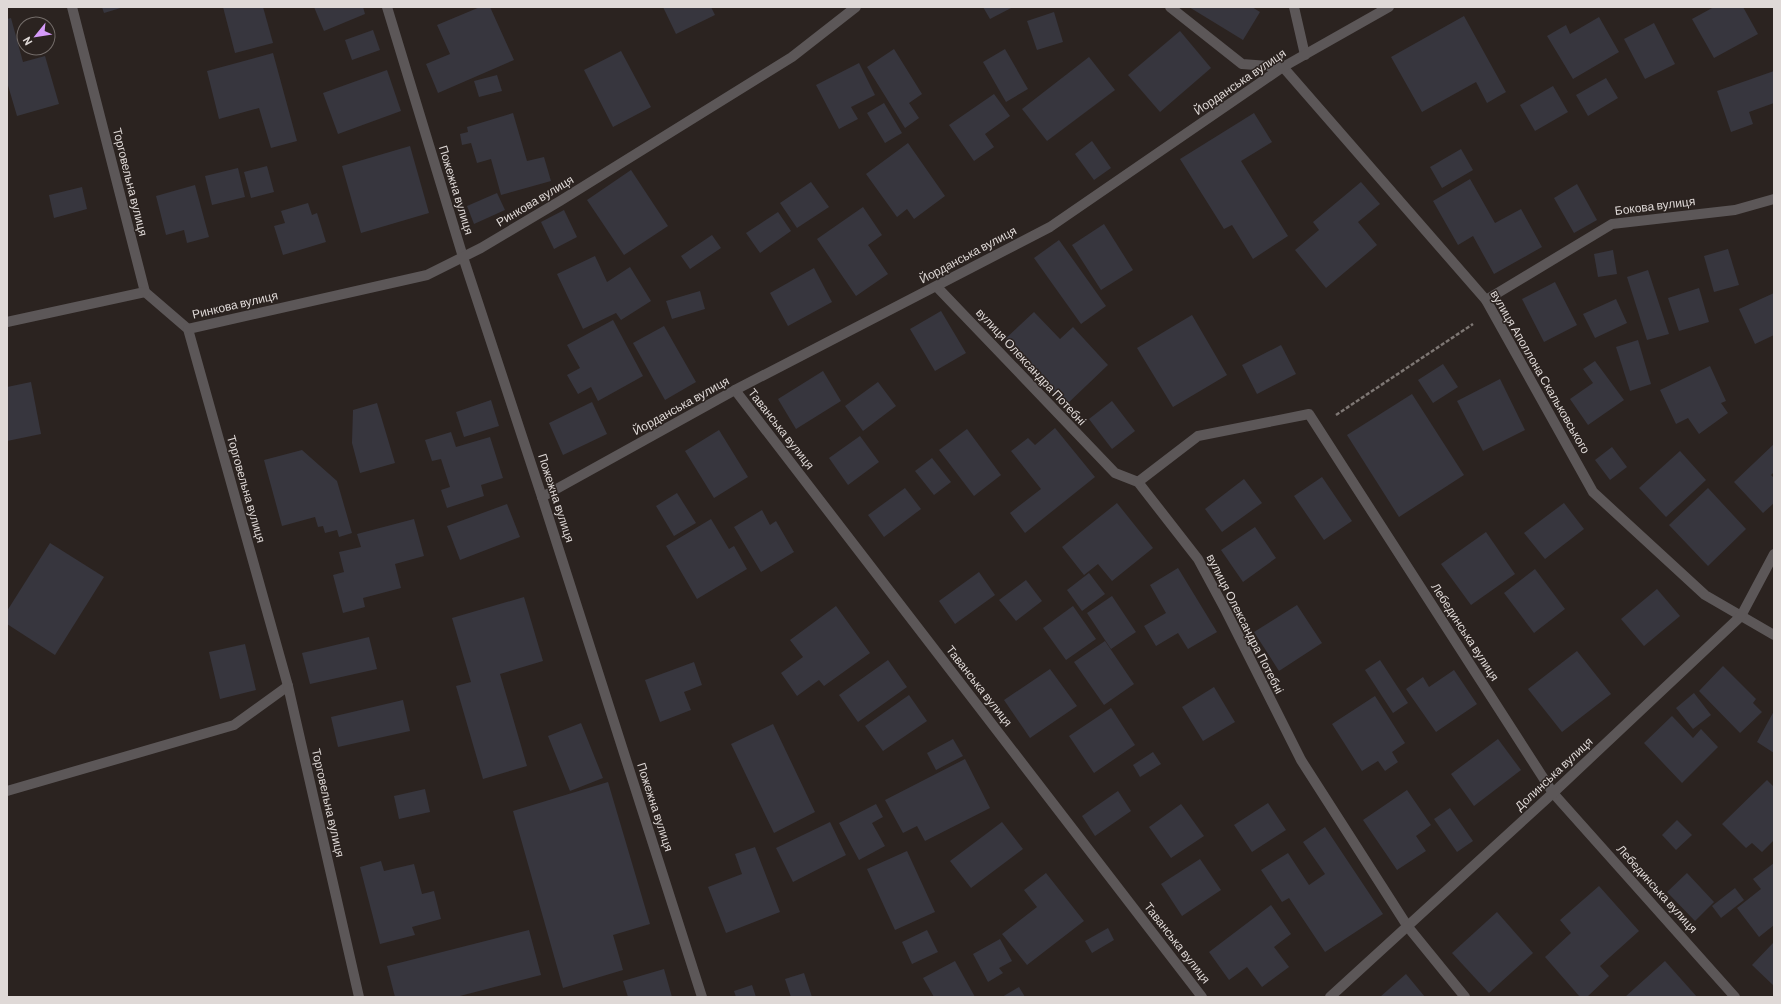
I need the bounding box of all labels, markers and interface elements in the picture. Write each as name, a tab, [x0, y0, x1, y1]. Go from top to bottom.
north arrow	[16, 16, 56, 56]
text: N	[19, 35, 34, 48]
street label: Йорданська вулиця	[1191, 45, 1289, 118]
street label: Торговельна вулиця	[110, 126, 151, 238]
street label: Пожежна вулиця	[436, 143, 477, 236]
street label: Ринкова вулиця	[493, 172, 576, 230]
street label: Бокова вулиця	[1614, 193, 1696, 218]
street label: Йорданська вулиця	[917, 223, 1019, 286]
street label: Ринкова вулиця	[191, 287, 279, 322]
street label: вулиця Аполлона Скальковського	[1487, 287, 1594, 456]
street label: вулиця Олександра Потебні	[973, 305, 1090, 428]
street label: Йорданська вулиця	[630, 373, 732, 438]
street label: Таванська вулиця	[745, 385, 818, 472]
street label: Торговельна вулиця	[224, 433, 269, 544]
street label: Пожежна вулиця	[535, 452, 578, 544]
street label: вулиця Олександра Потебні	[1204, 551, 1287, 696]
street label: Лебединська вулиця	[1428, 580, 1503, 683]
street label: Таванська вулиця	[943, 642, 1016, 729]
street label: Долинська вулиця	[1512, 734, 1596, 813]
street label: Торговельна вулиця	[309, 747, 348, 859]
street label: Пожежна вулиця	[634, 761, 677, 853]
street label: Лебединська вулиця	[1614, 841, 1701, 936]
street label: Таванська вулиця	[1141, 899, 1214, 986]

